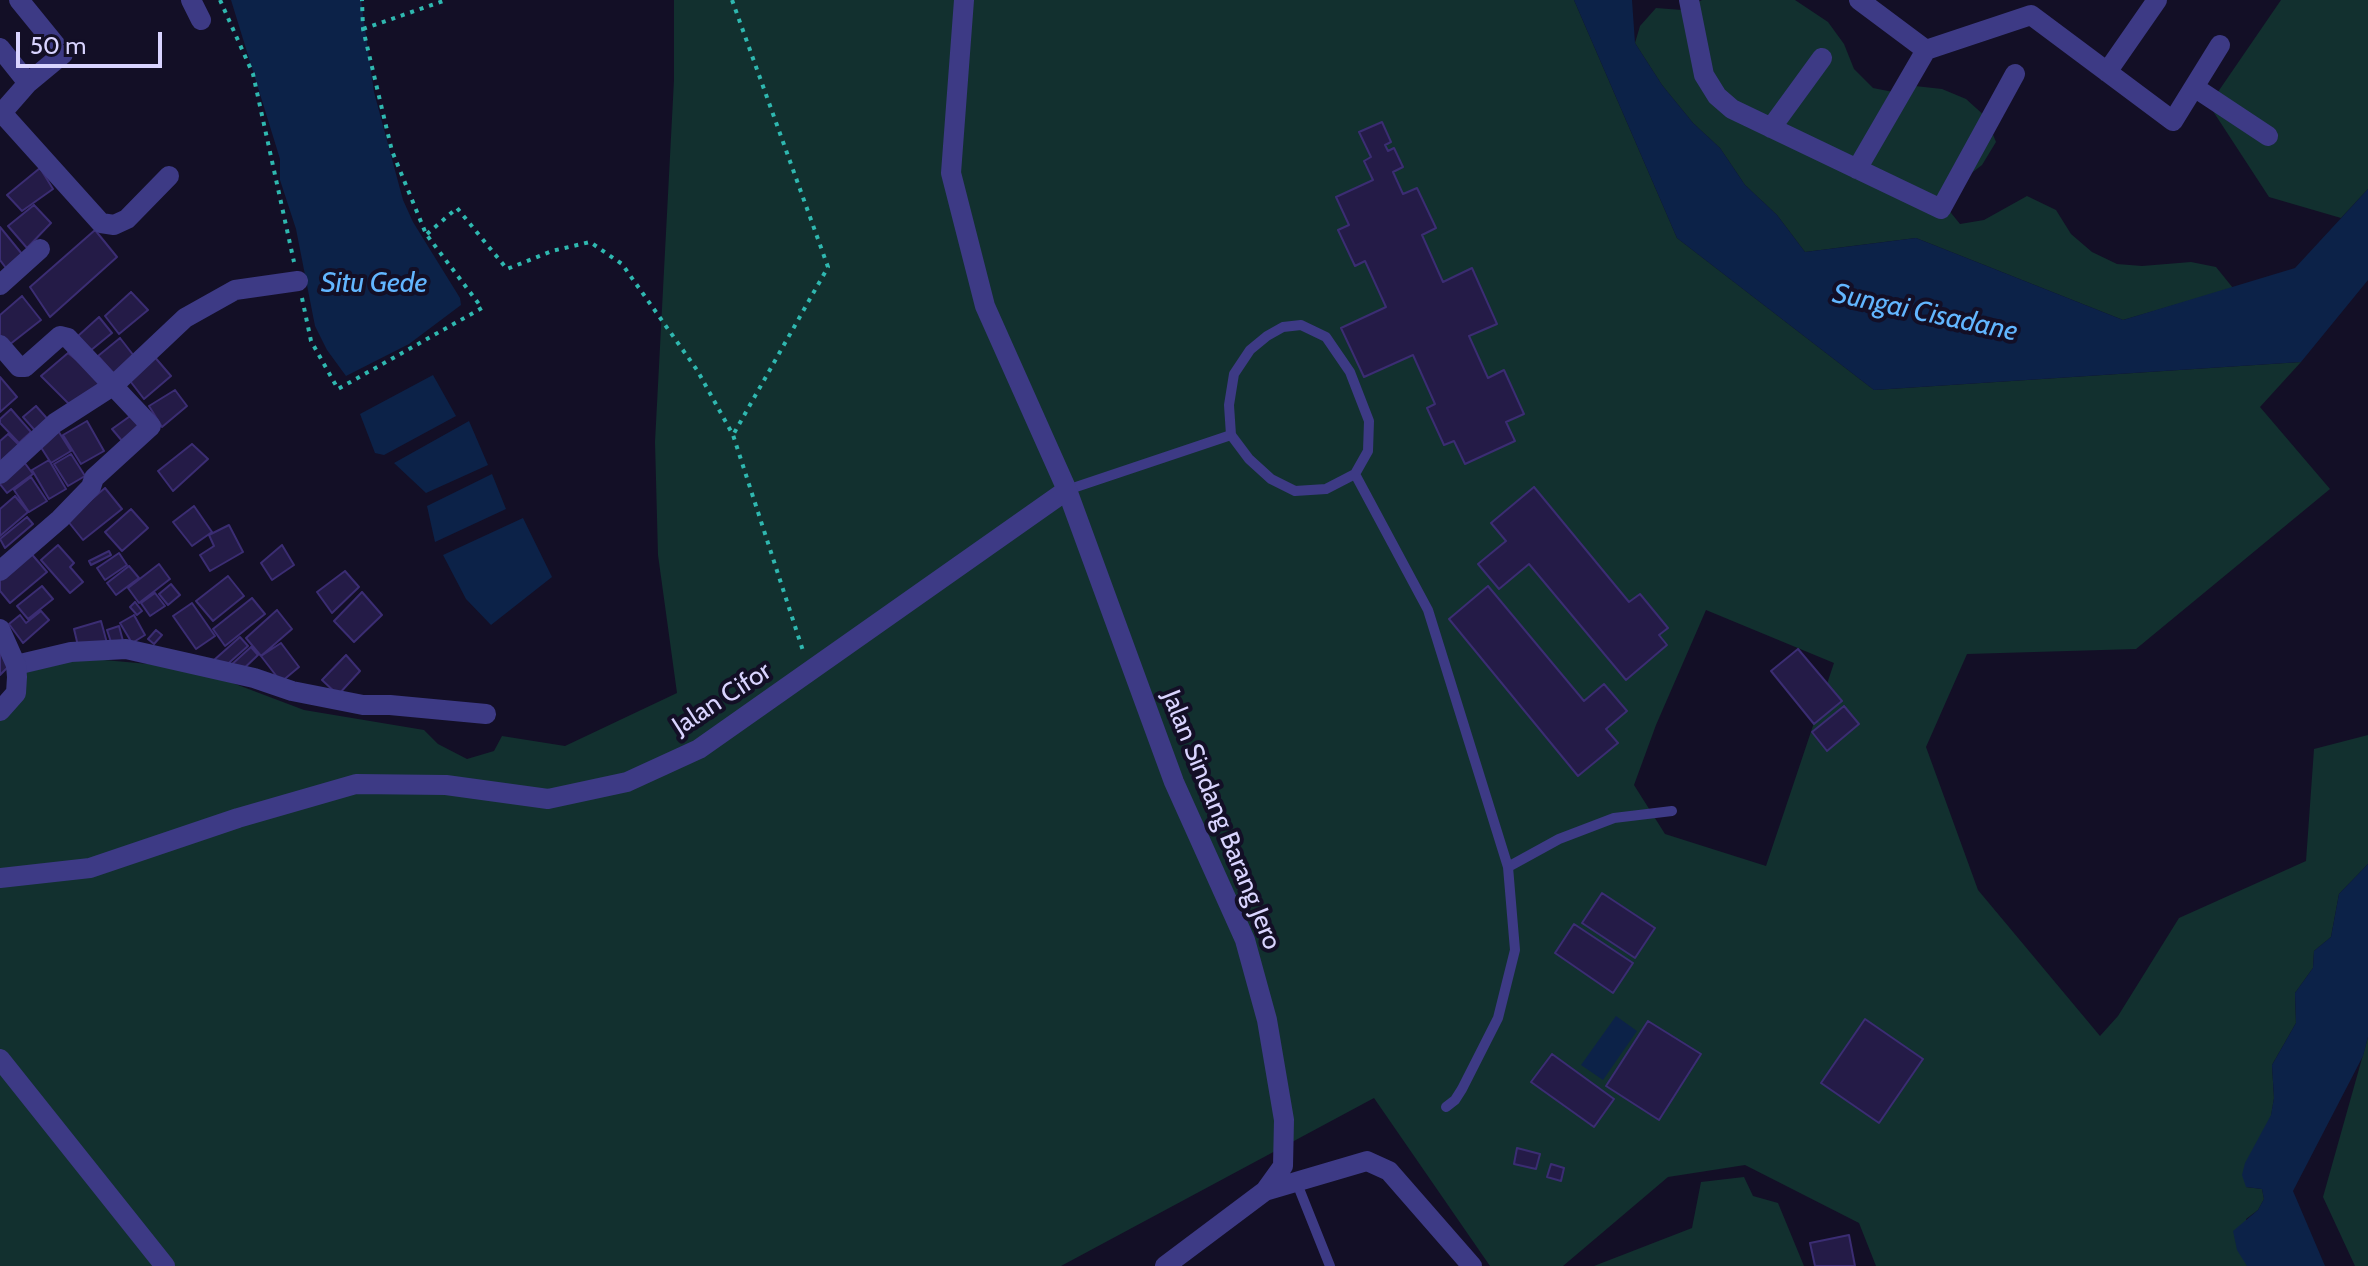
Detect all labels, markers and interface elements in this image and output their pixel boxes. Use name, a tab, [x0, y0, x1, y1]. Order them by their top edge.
scale bar	[20, 16, 166, 66]
text: 50 m	[30, 31, 86, 60]
water label: Situ Gede	[321, 267, 427, 301]
water label: Sungai Cisadane	[1830, 277, 2020, 349]
street label: Jalan Cifor	[667, 656, 777, 742]
street label: Jalan Sindang Barang Jero	[1155, 686, 1287, 954]

